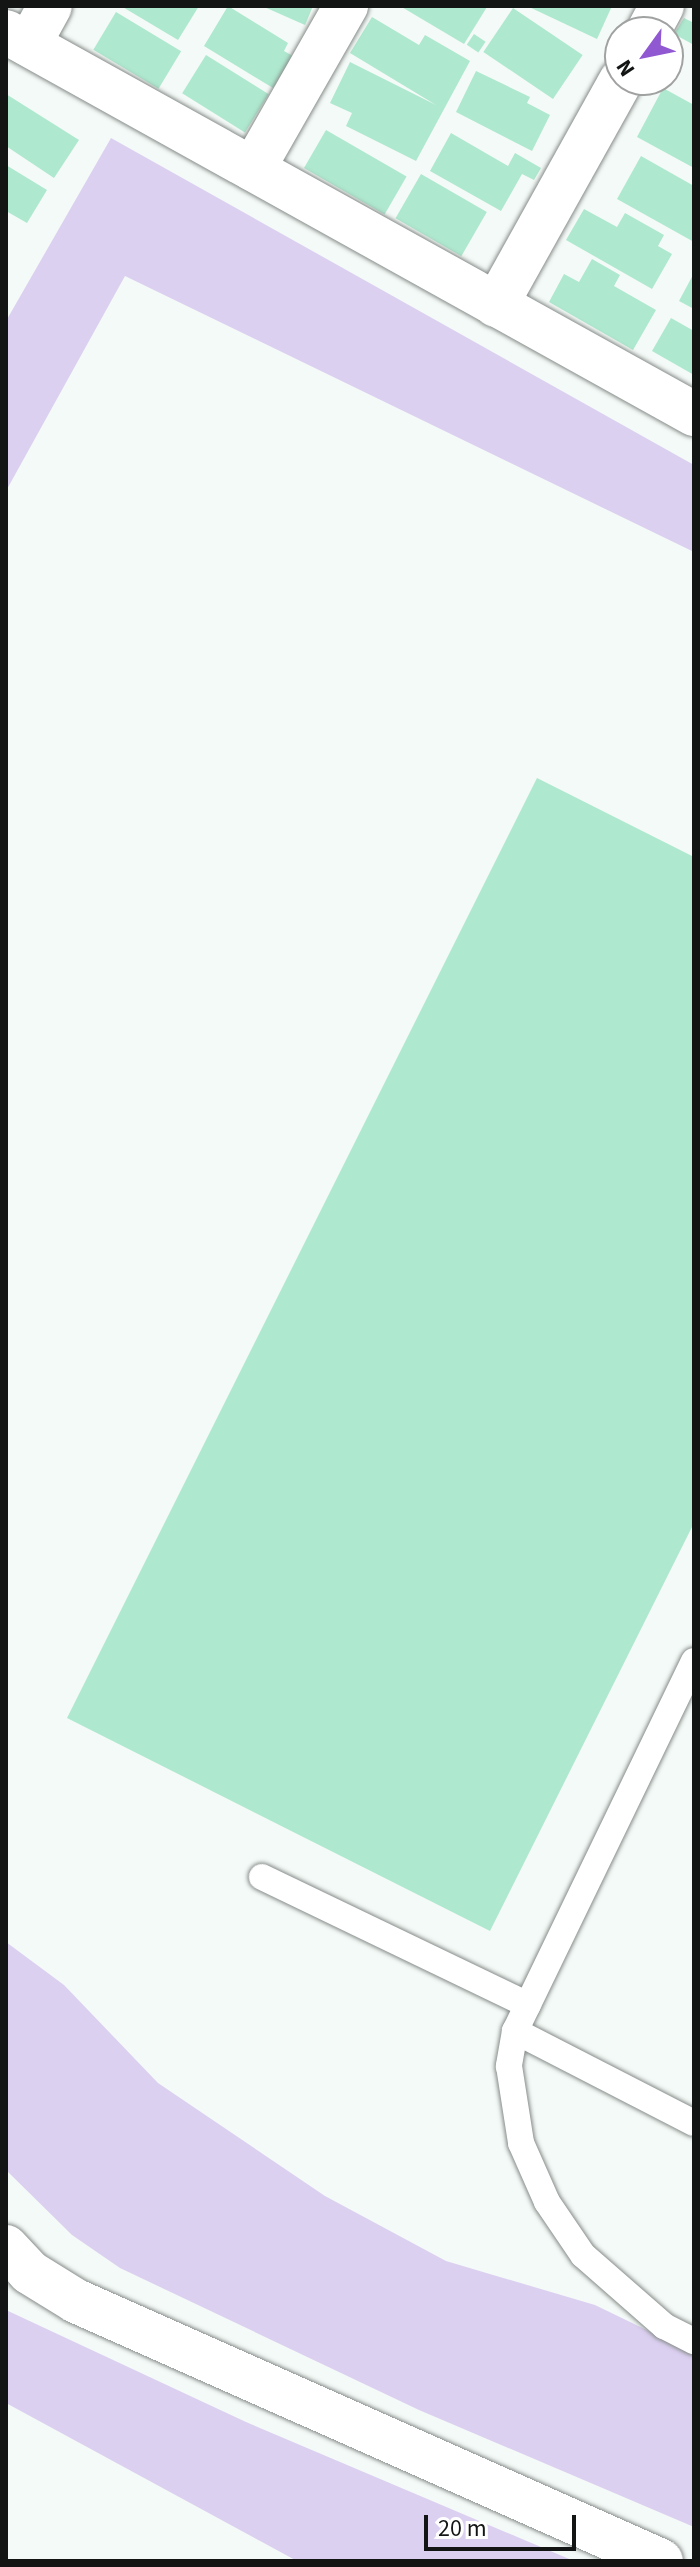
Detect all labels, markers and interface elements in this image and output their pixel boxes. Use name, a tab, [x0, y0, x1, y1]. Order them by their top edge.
north arrow	[604, 16, 684, 96]
text: N	[608, 53, 643, 83]
scale bar	[428, 2499, 580, 2549]
text: 20 m	[438, 2511, 487, 2546]

